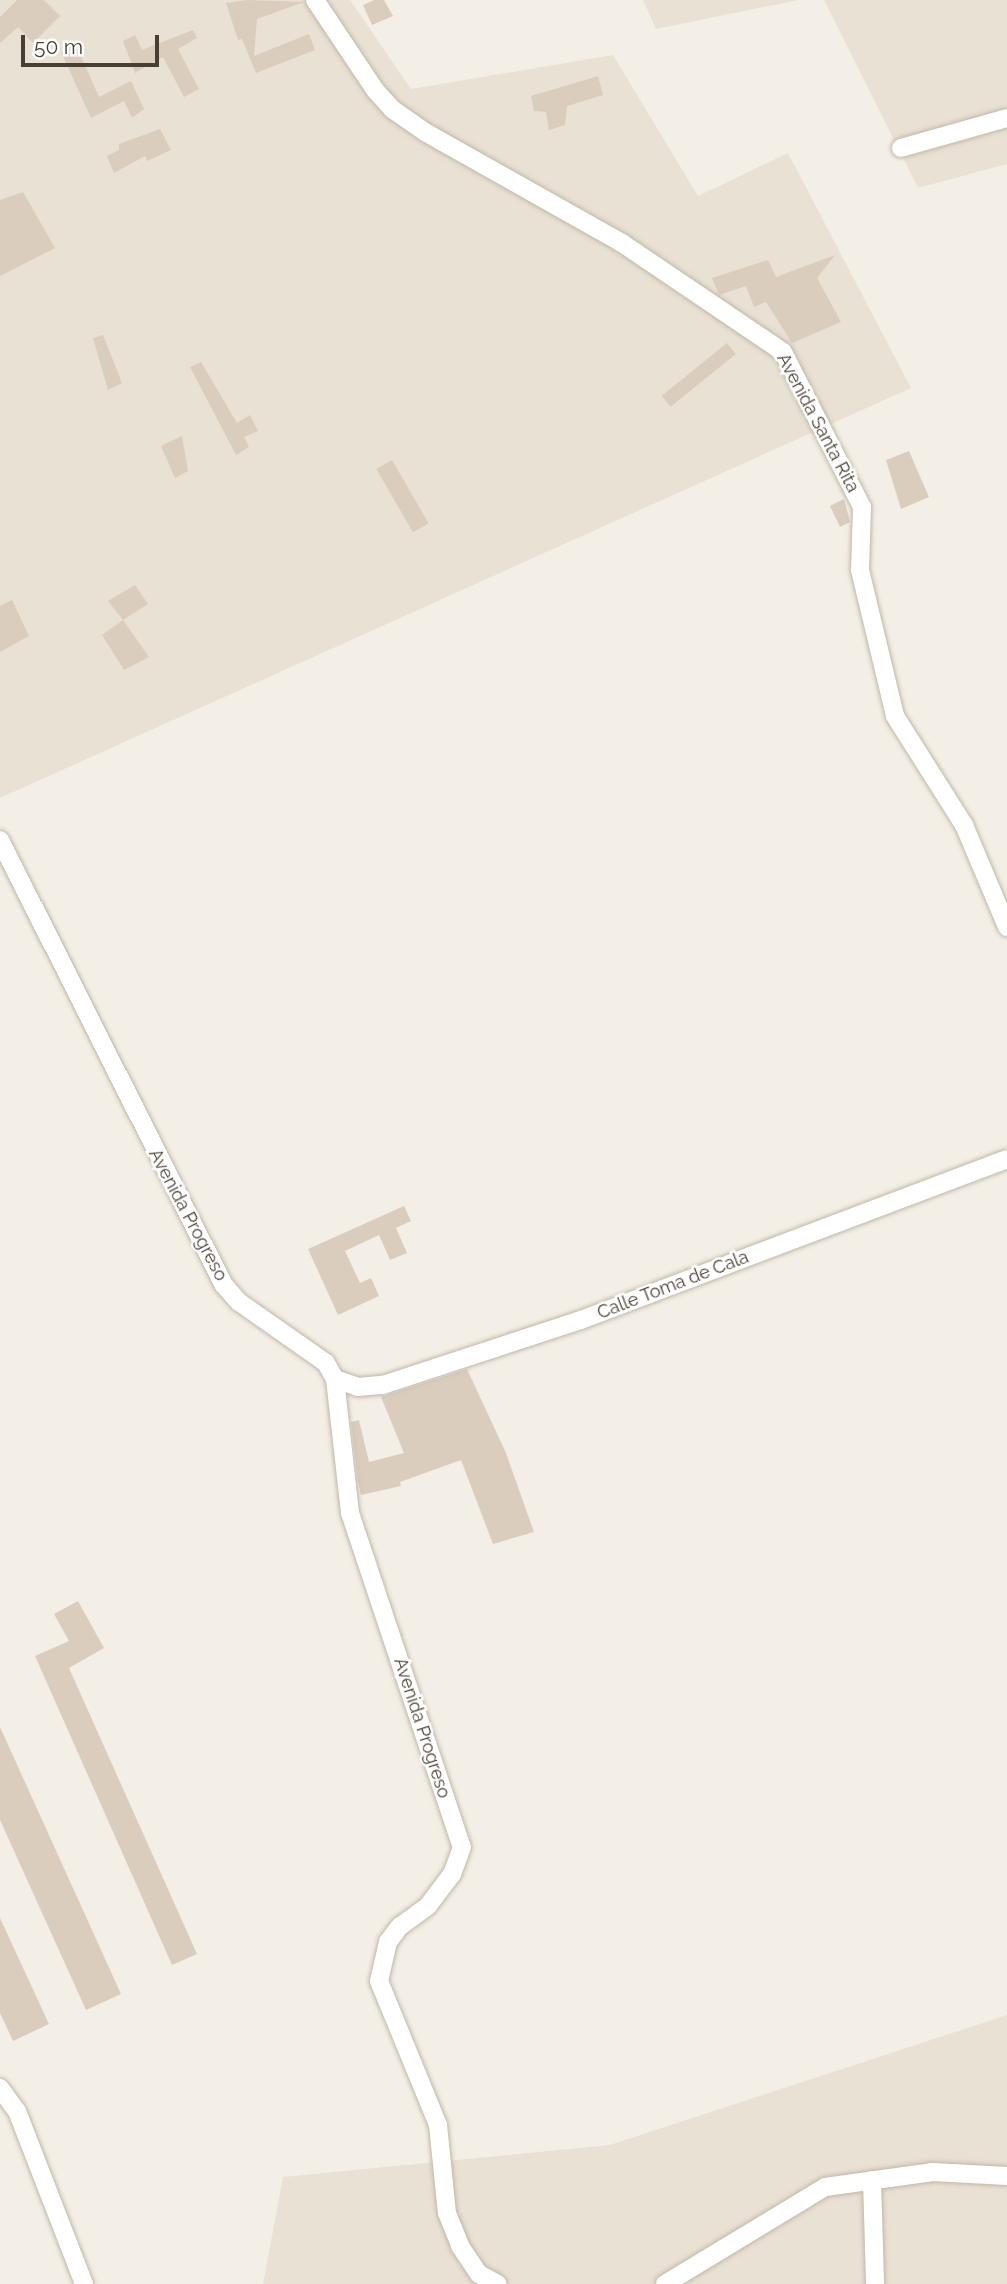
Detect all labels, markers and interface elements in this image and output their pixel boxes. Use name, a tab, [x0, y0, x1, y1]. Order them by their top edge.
scale bar	[24, 21, 163, 65]
text: 50 m	[34, 34, 83, 59]
street label: Avenida Santa Rita	[772, 350, 864, 496]
street label: Avenida Progreso	[144, 1145, 232, 1285]
street label: Calle Toma de Cala	[594, 1246, 752, 1324]
street label: Avenida Progreso	[389, 1655, 455, 1801]

